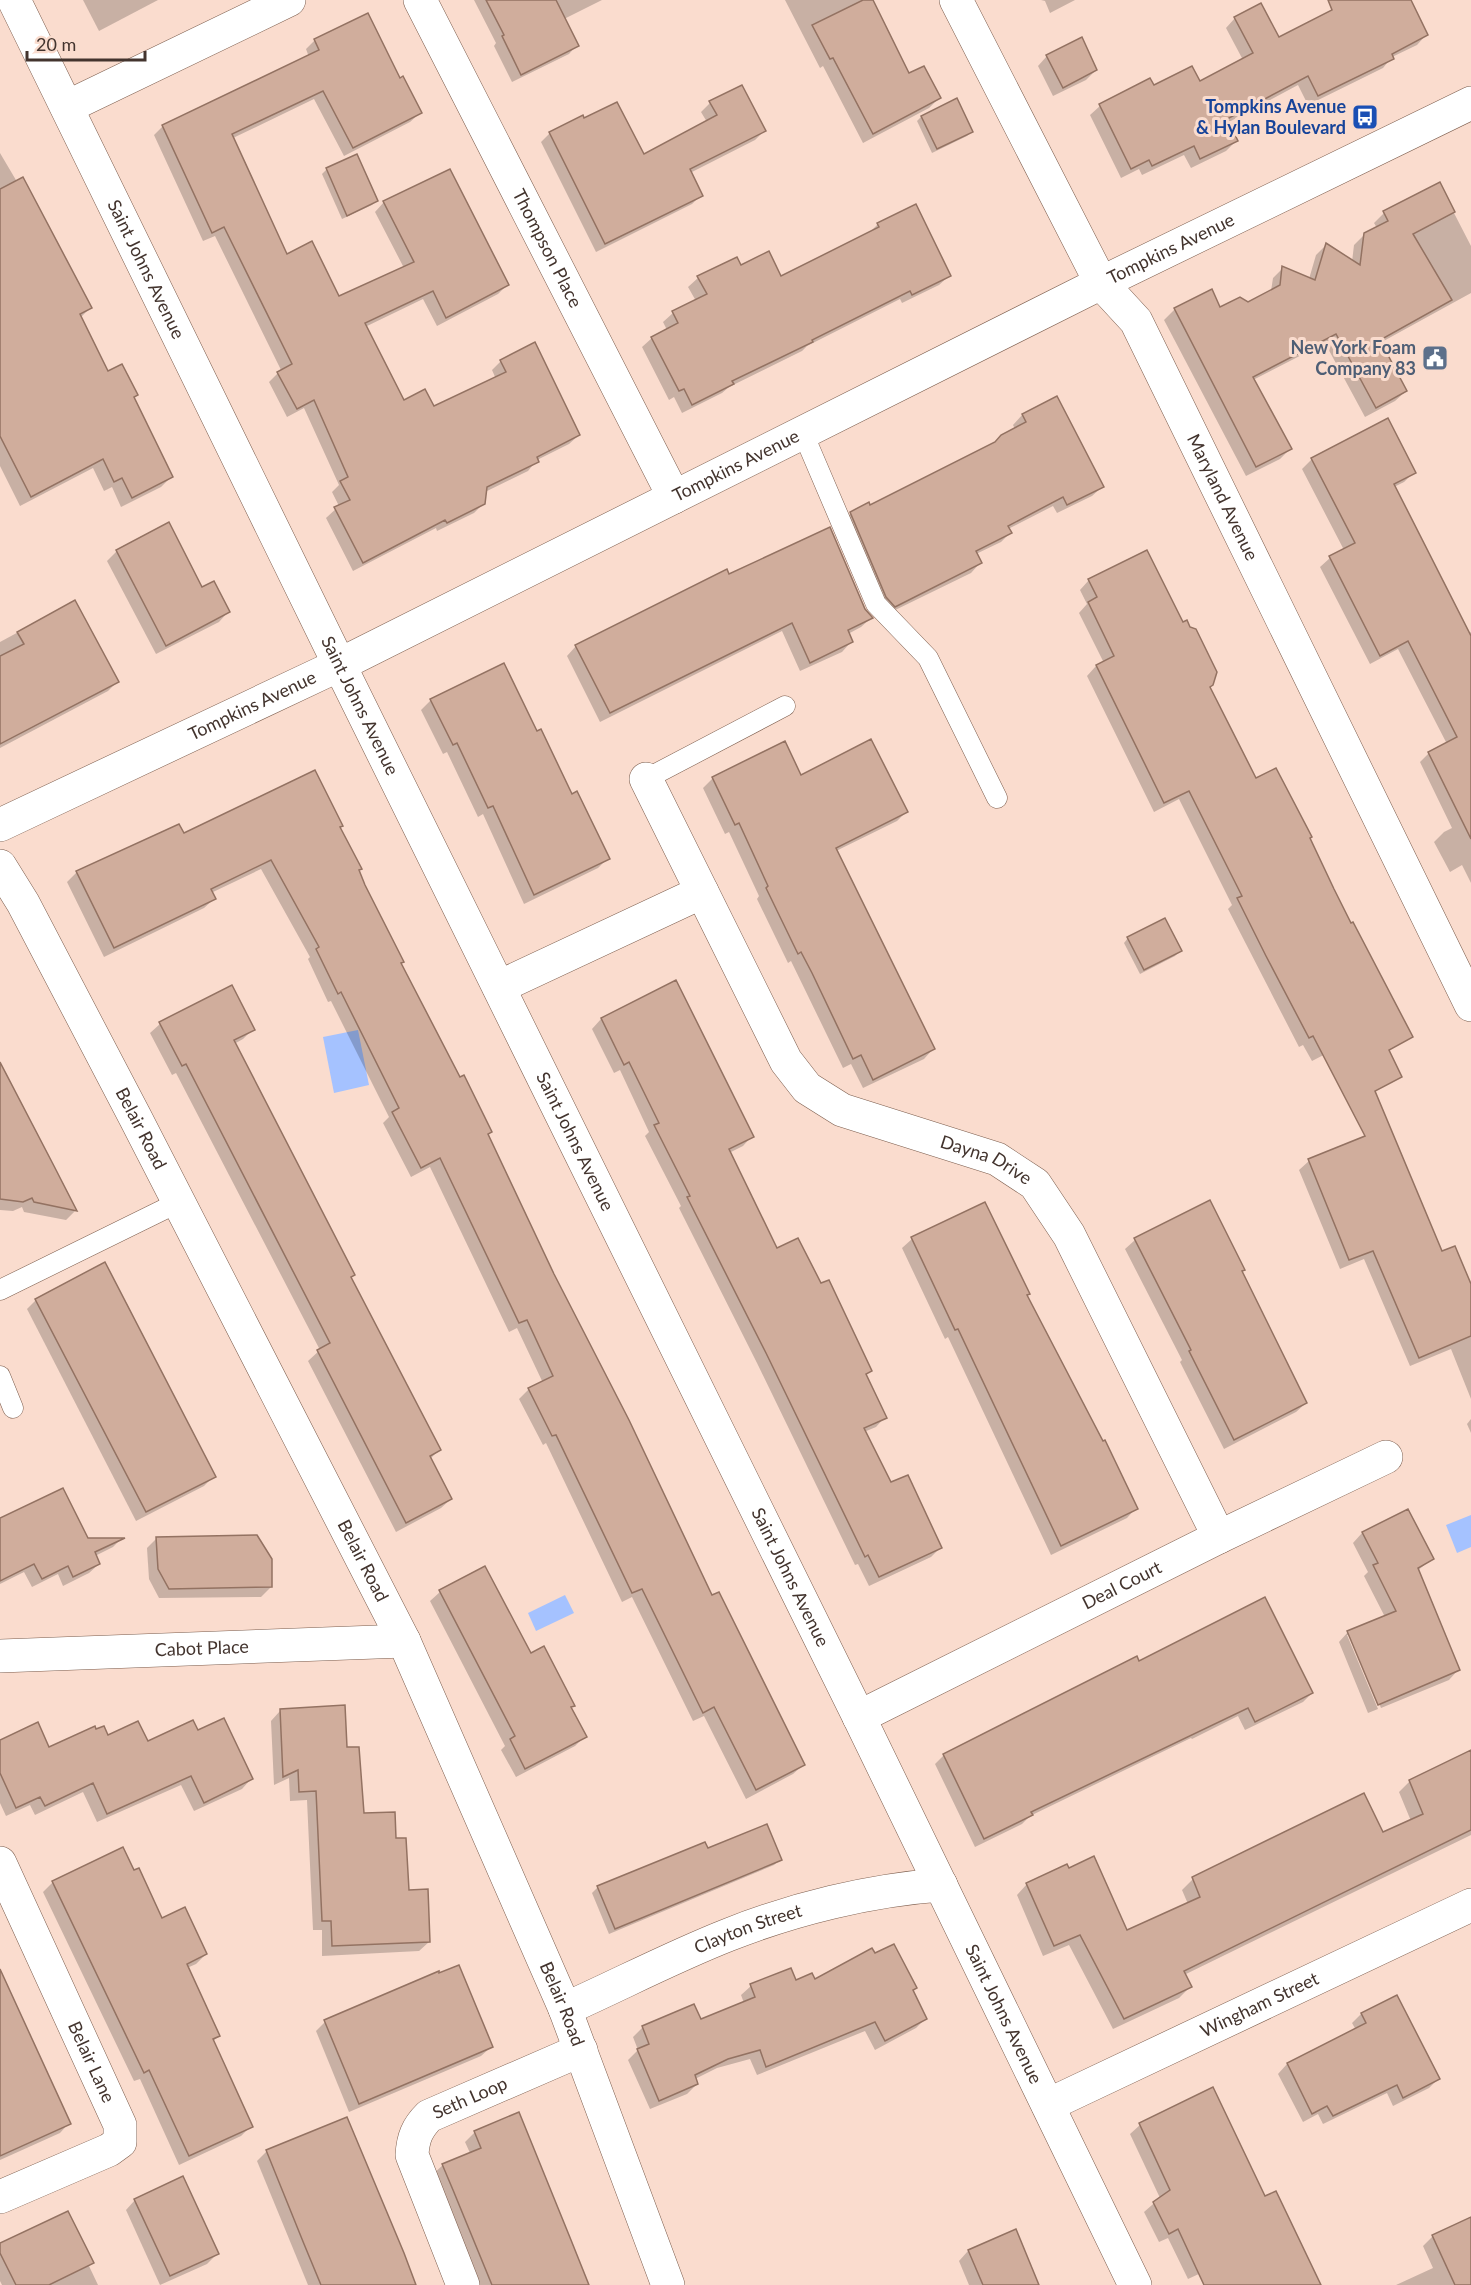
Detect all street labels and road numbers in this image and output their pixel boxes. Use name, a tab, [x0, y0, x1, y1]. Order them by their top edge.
street label: Thompson Place	[508, 185, 587, 311]
street label: Saint Johns Avenue	[103, 196, 190, 342]
street label: Tompkins Avenue	[1103, 208, 1238, 288]
street label: Tompkins Avenue	[669, 424, 802, 506]
street label: Maryland Avenue	[1183, 430, 1264, 564]
street label: Saint Johns Avenue	[317, 632, 404, 779]
street label: Tompkins Avenue	[185, 665, 319, 745]
street label: Saint Johns Avenue	[532, 1068, 619, 1214]
street label: Belair Road	[111, 1083, 172, 1173]
street label: Dayna Drive	[938, 1130, 1036, 1189]
street label: Saint Johns Avenue	[747, 1504, 835, 1650]
street label: Belair Road	[334, 1516, 394, 1605]
street label: Deal Court	[1078, 1555, 1165, 1614]
street label: Cabot Place	[154, 1635, 249, 1660]
street label: Clayton Street	[690, 1898, 805, 1958]
street label: Saint Johns Avenue	[961, 1940, 1047, 2087]
street label: Belair Road	[536, 1958, 590, 2049]
street label: Wingham Street	[1196, 1966, 1322, 2041]
street label: Belair Lane	[64, 2018, 120, 2106]
street label: Seth Loop	[429, 2071, 510, 2123]

